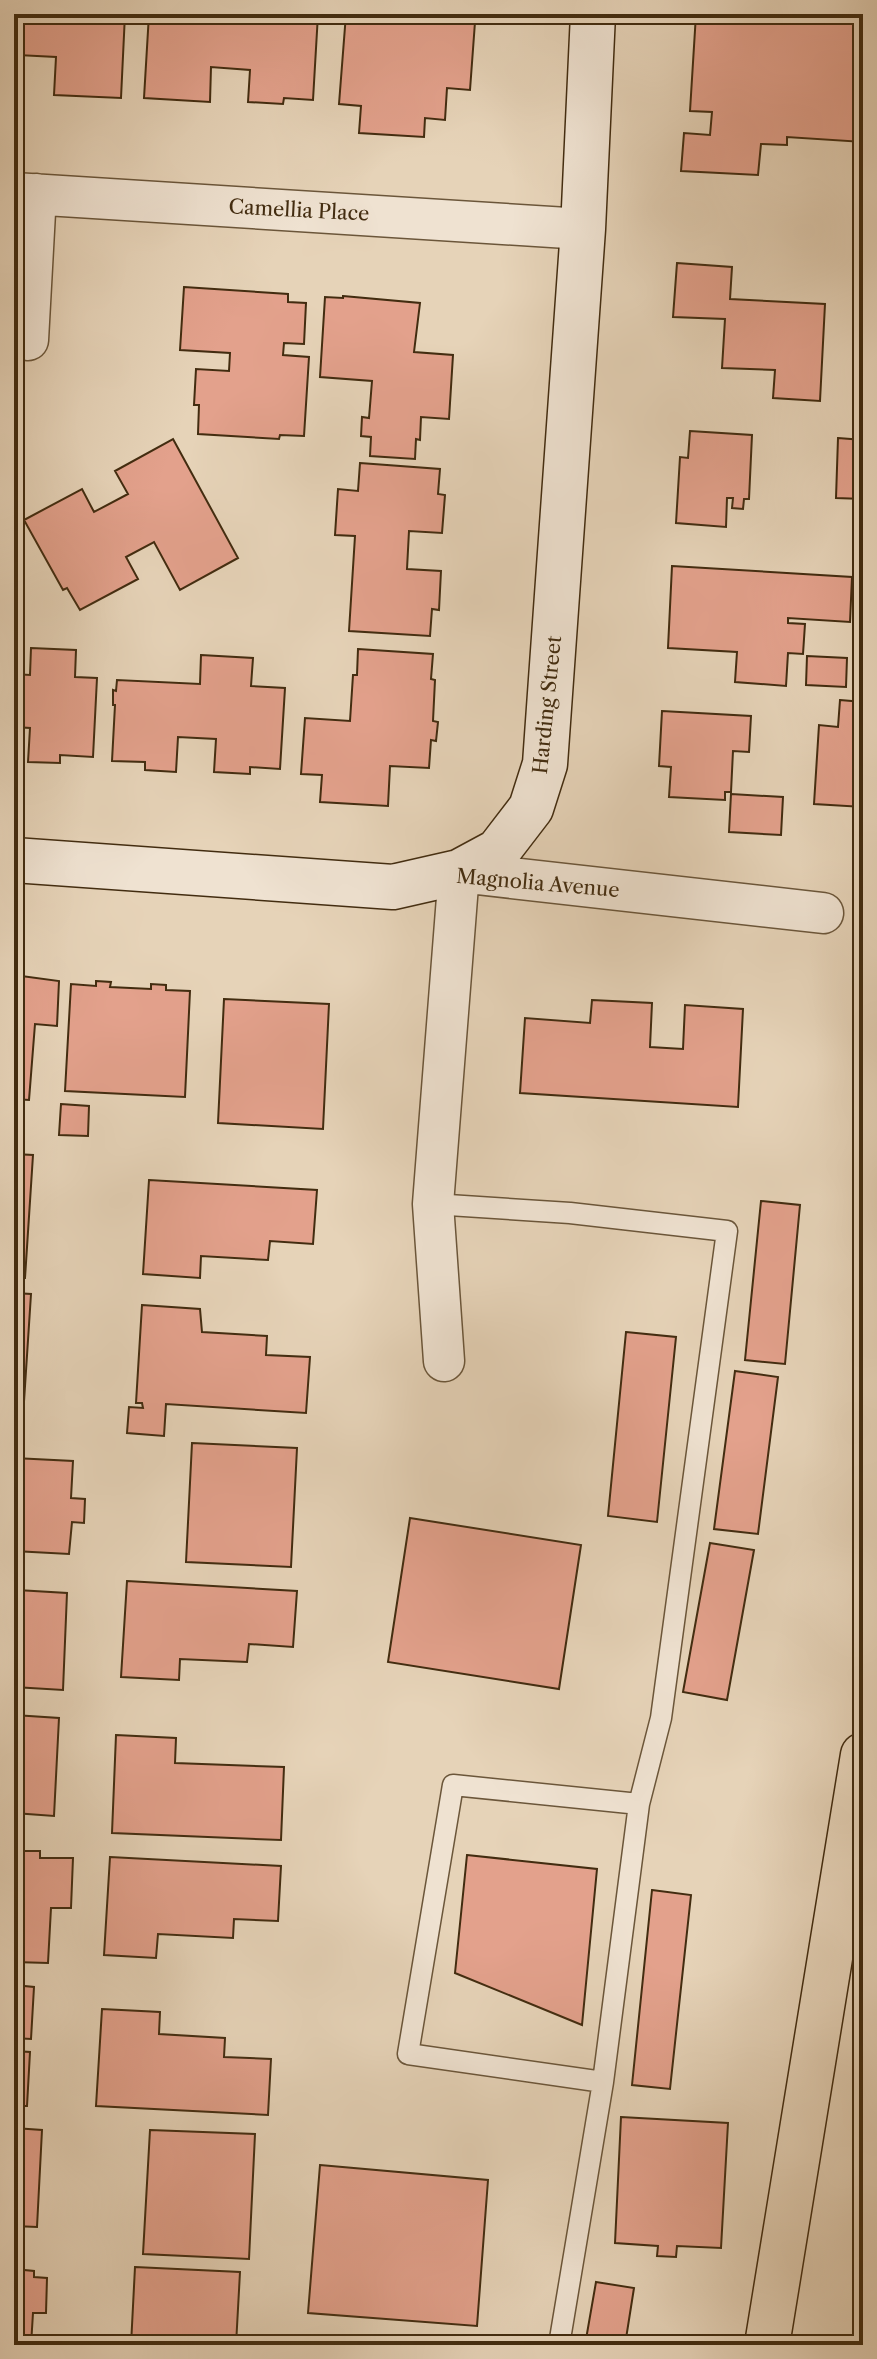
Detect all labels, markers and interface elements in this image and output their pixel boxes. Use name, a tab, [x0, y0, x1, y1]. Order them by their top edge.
street label: Camellia Place	[228, 194, 370, 226]
street label: Harding Street	[528, 635, 566, 775]
street label: Magnolia Avenue	[455, 864, 621, 902]

